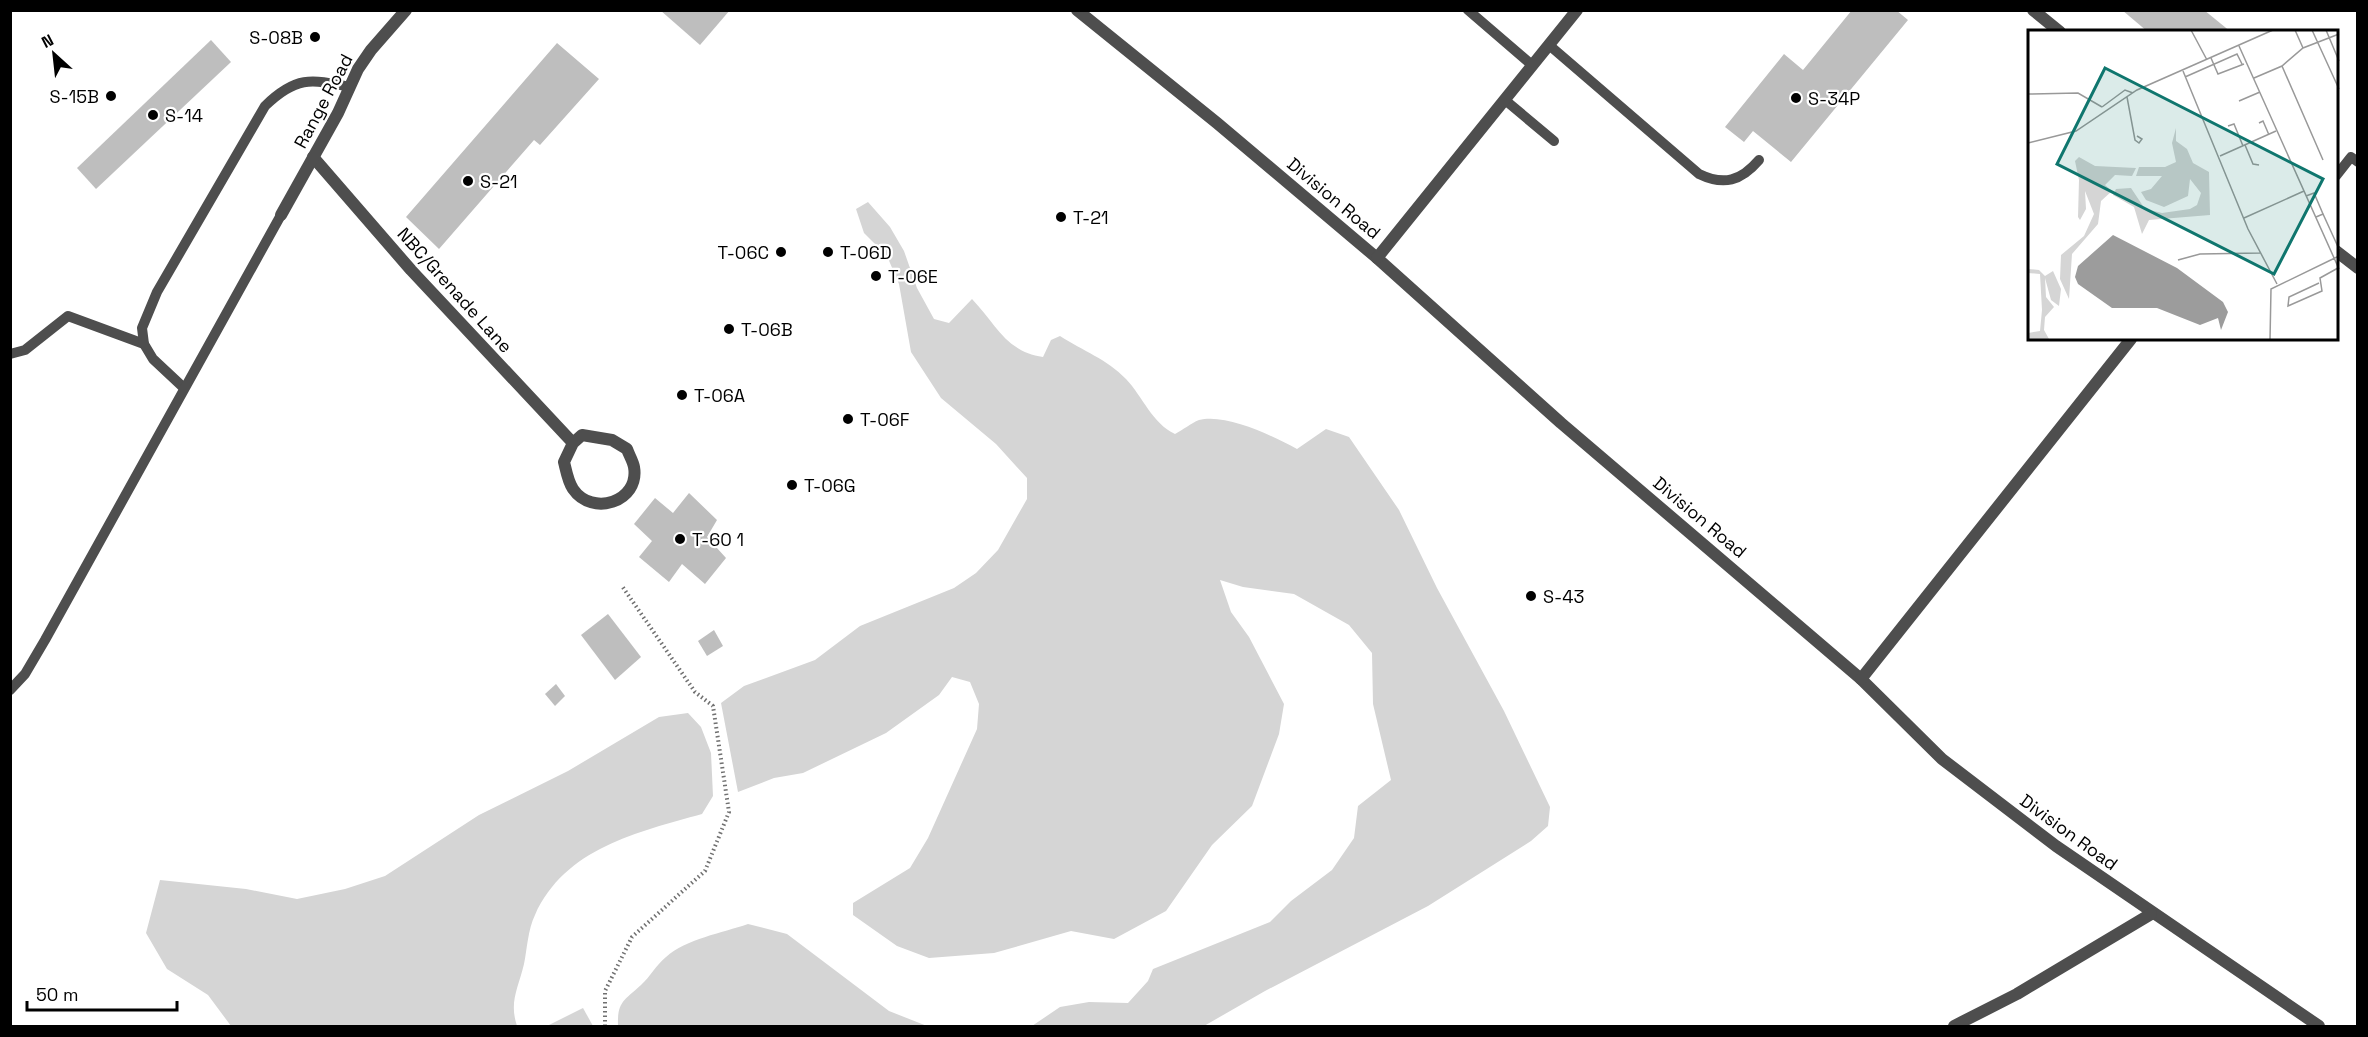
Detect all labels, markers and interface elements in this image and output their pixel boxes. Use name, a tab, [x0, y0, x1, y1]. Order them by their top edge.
north arrow	[24, 24, 84, 84]
place label: S-08B	[249, 26, 303, 49]
text: N	[38, 29, 57, 53]
marker: S-08B	[308, 30, 322, 44]
inset map	[2028, 30, 2338, 340]
street label: Range Road	[288, 50, 358, 152]
place label: S-15B	[50, 85, 99, 108]
place label: S-34P	[1808, 87, 1860, 110]
marker: S-15B	[104, 89, 118, 103]
marker: S-34P	[1789, 91, 1803, 105]
place label: S-14	[165, 104, 203, 127]
marker: S-14	[146, 108, 160, 122]
street label: Division Road	[1282, 152, 1386, 244]
place label: S-21	[480, 170, 518, 193]
marker: S-21	[461, 174, 475, 188]
place label: T-21	[1073, 206, 1109, 229]
marker: T-21	[1054, 210, 1068, 224]
street label: NBC/Grenade Lane	[393, 222, 517, 358]
place label: T-06C	[718, 241, 769, 264]
place label: T-06D	[840, 241, 892, 264]
marker: T-06C	[774, 245, 788, 259]
marker: T-06D	[821, 245, 835, 259]
place label: T-06E	[888, 265, 938, 288]
marker: T-06E	[869, 269, 883, 283]
place label: T-06B	[741, 318, 793, 341]
marker: T-06B	[722, 322, 736, 336]
place label: T-06A	[694, 384, 745, 407]
marker: T-06A	[675, 388, 689, 402]
place label: T-06F	[860, 408, 910, 431]
marker: T-06F	[841, 412, 855, 426]
street label: Division Road	[1648, 471, 1752, 563]
place label: T-06G	[804, 474, 856, 497]
marker: T-06G	[785, 478, 799, 492]
place label: T-60 1	[692, 528, 744, 551]
marker: T-60 1	[673, 532, 687, 546]
place label: S-43	[1543, 585, 1584, 608]
marker: S-43	[1524, 589, 1538, 603]
street label: Division Road	[2016, 789, 2122, 875]
scale bar	[27, 974, 177, 1012]
text: 50 m	[36, 983, 78, 1006]

